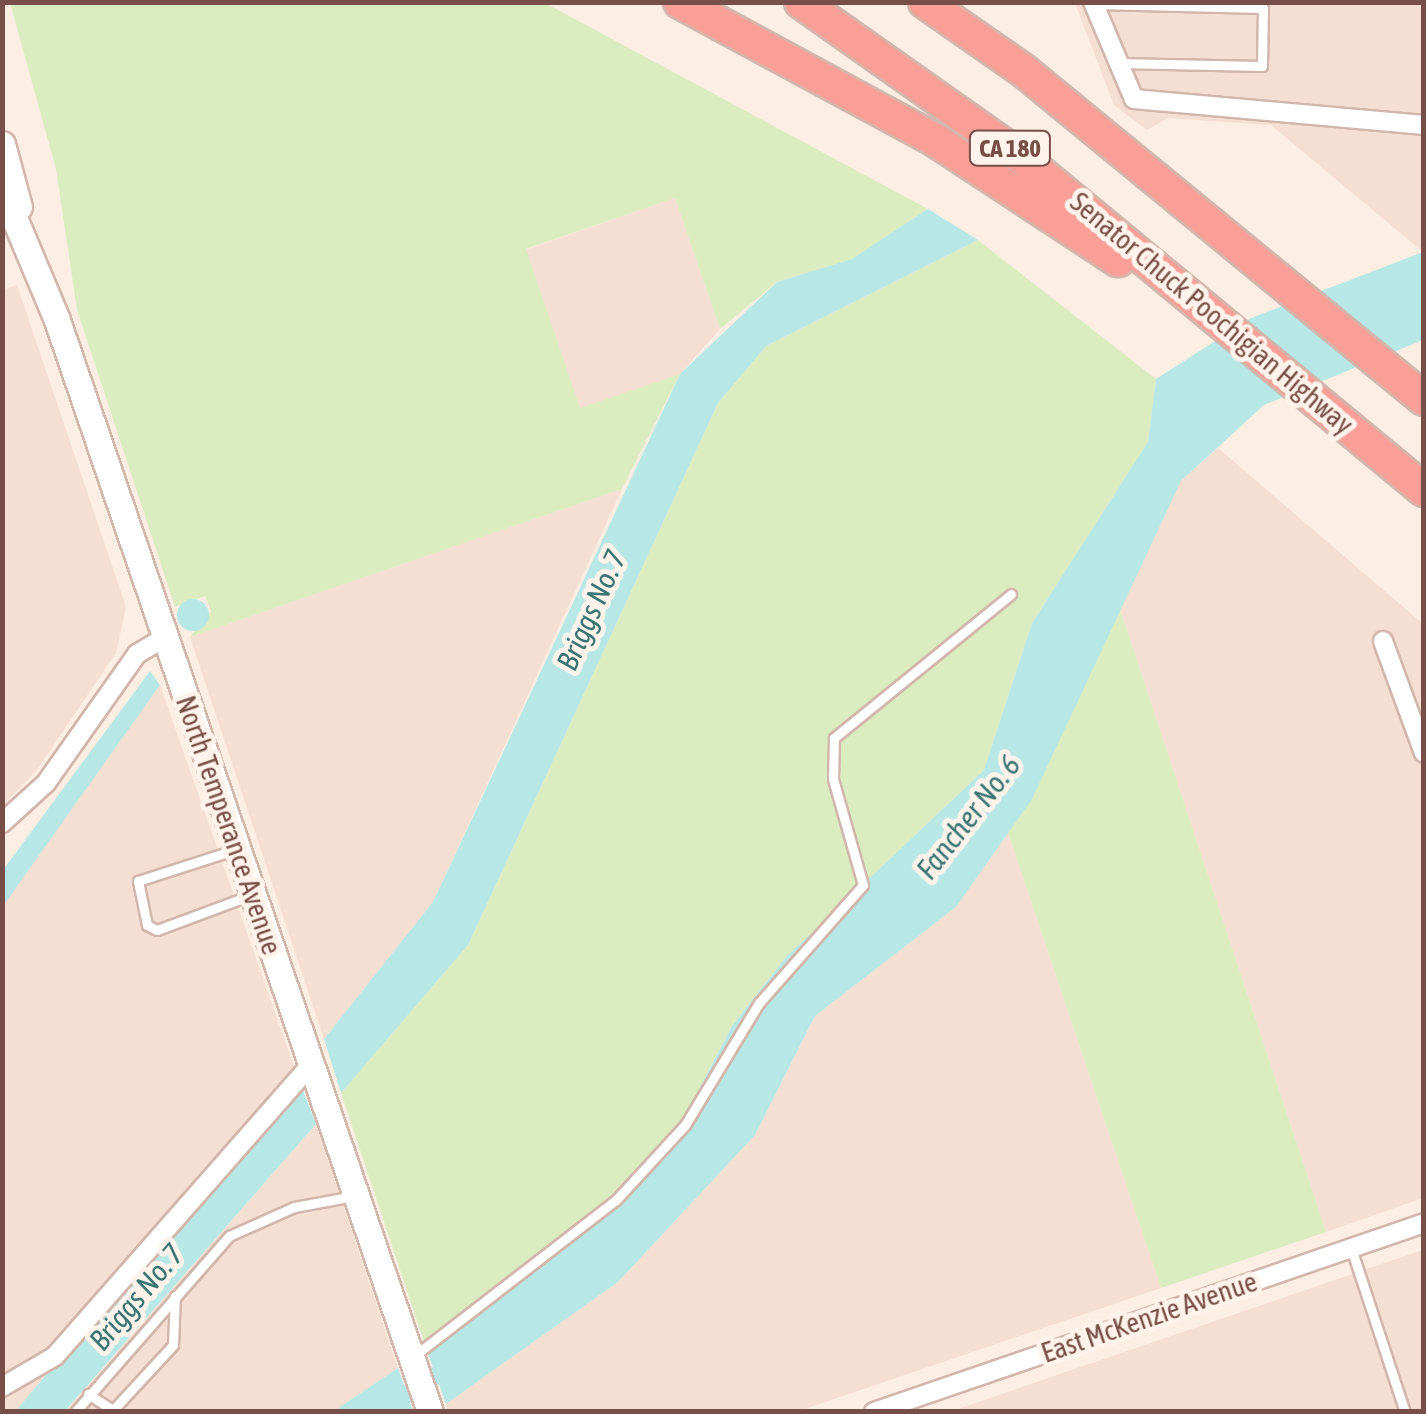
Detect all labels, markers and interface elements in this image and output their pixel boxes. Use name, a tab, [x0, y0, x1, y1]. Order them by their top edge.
road number: CA 180	[968, 128, 1052, 168]
street label: Senator Chuck Poochigian Highway	[1064, 185, 1360, 441]
water label: Briggs No. 7	[549, 544, 633, 676]
street label: North Temperance Avenue	[169, 691, 289, 959]
water label: Fancher No. 6	[908, 748, 1028, 886]
water label: Briggs No. 7	[81, 1237, 191, 1357]
street label: East McKenzie Avenue	[1037, 1264, 1261, 1370]

